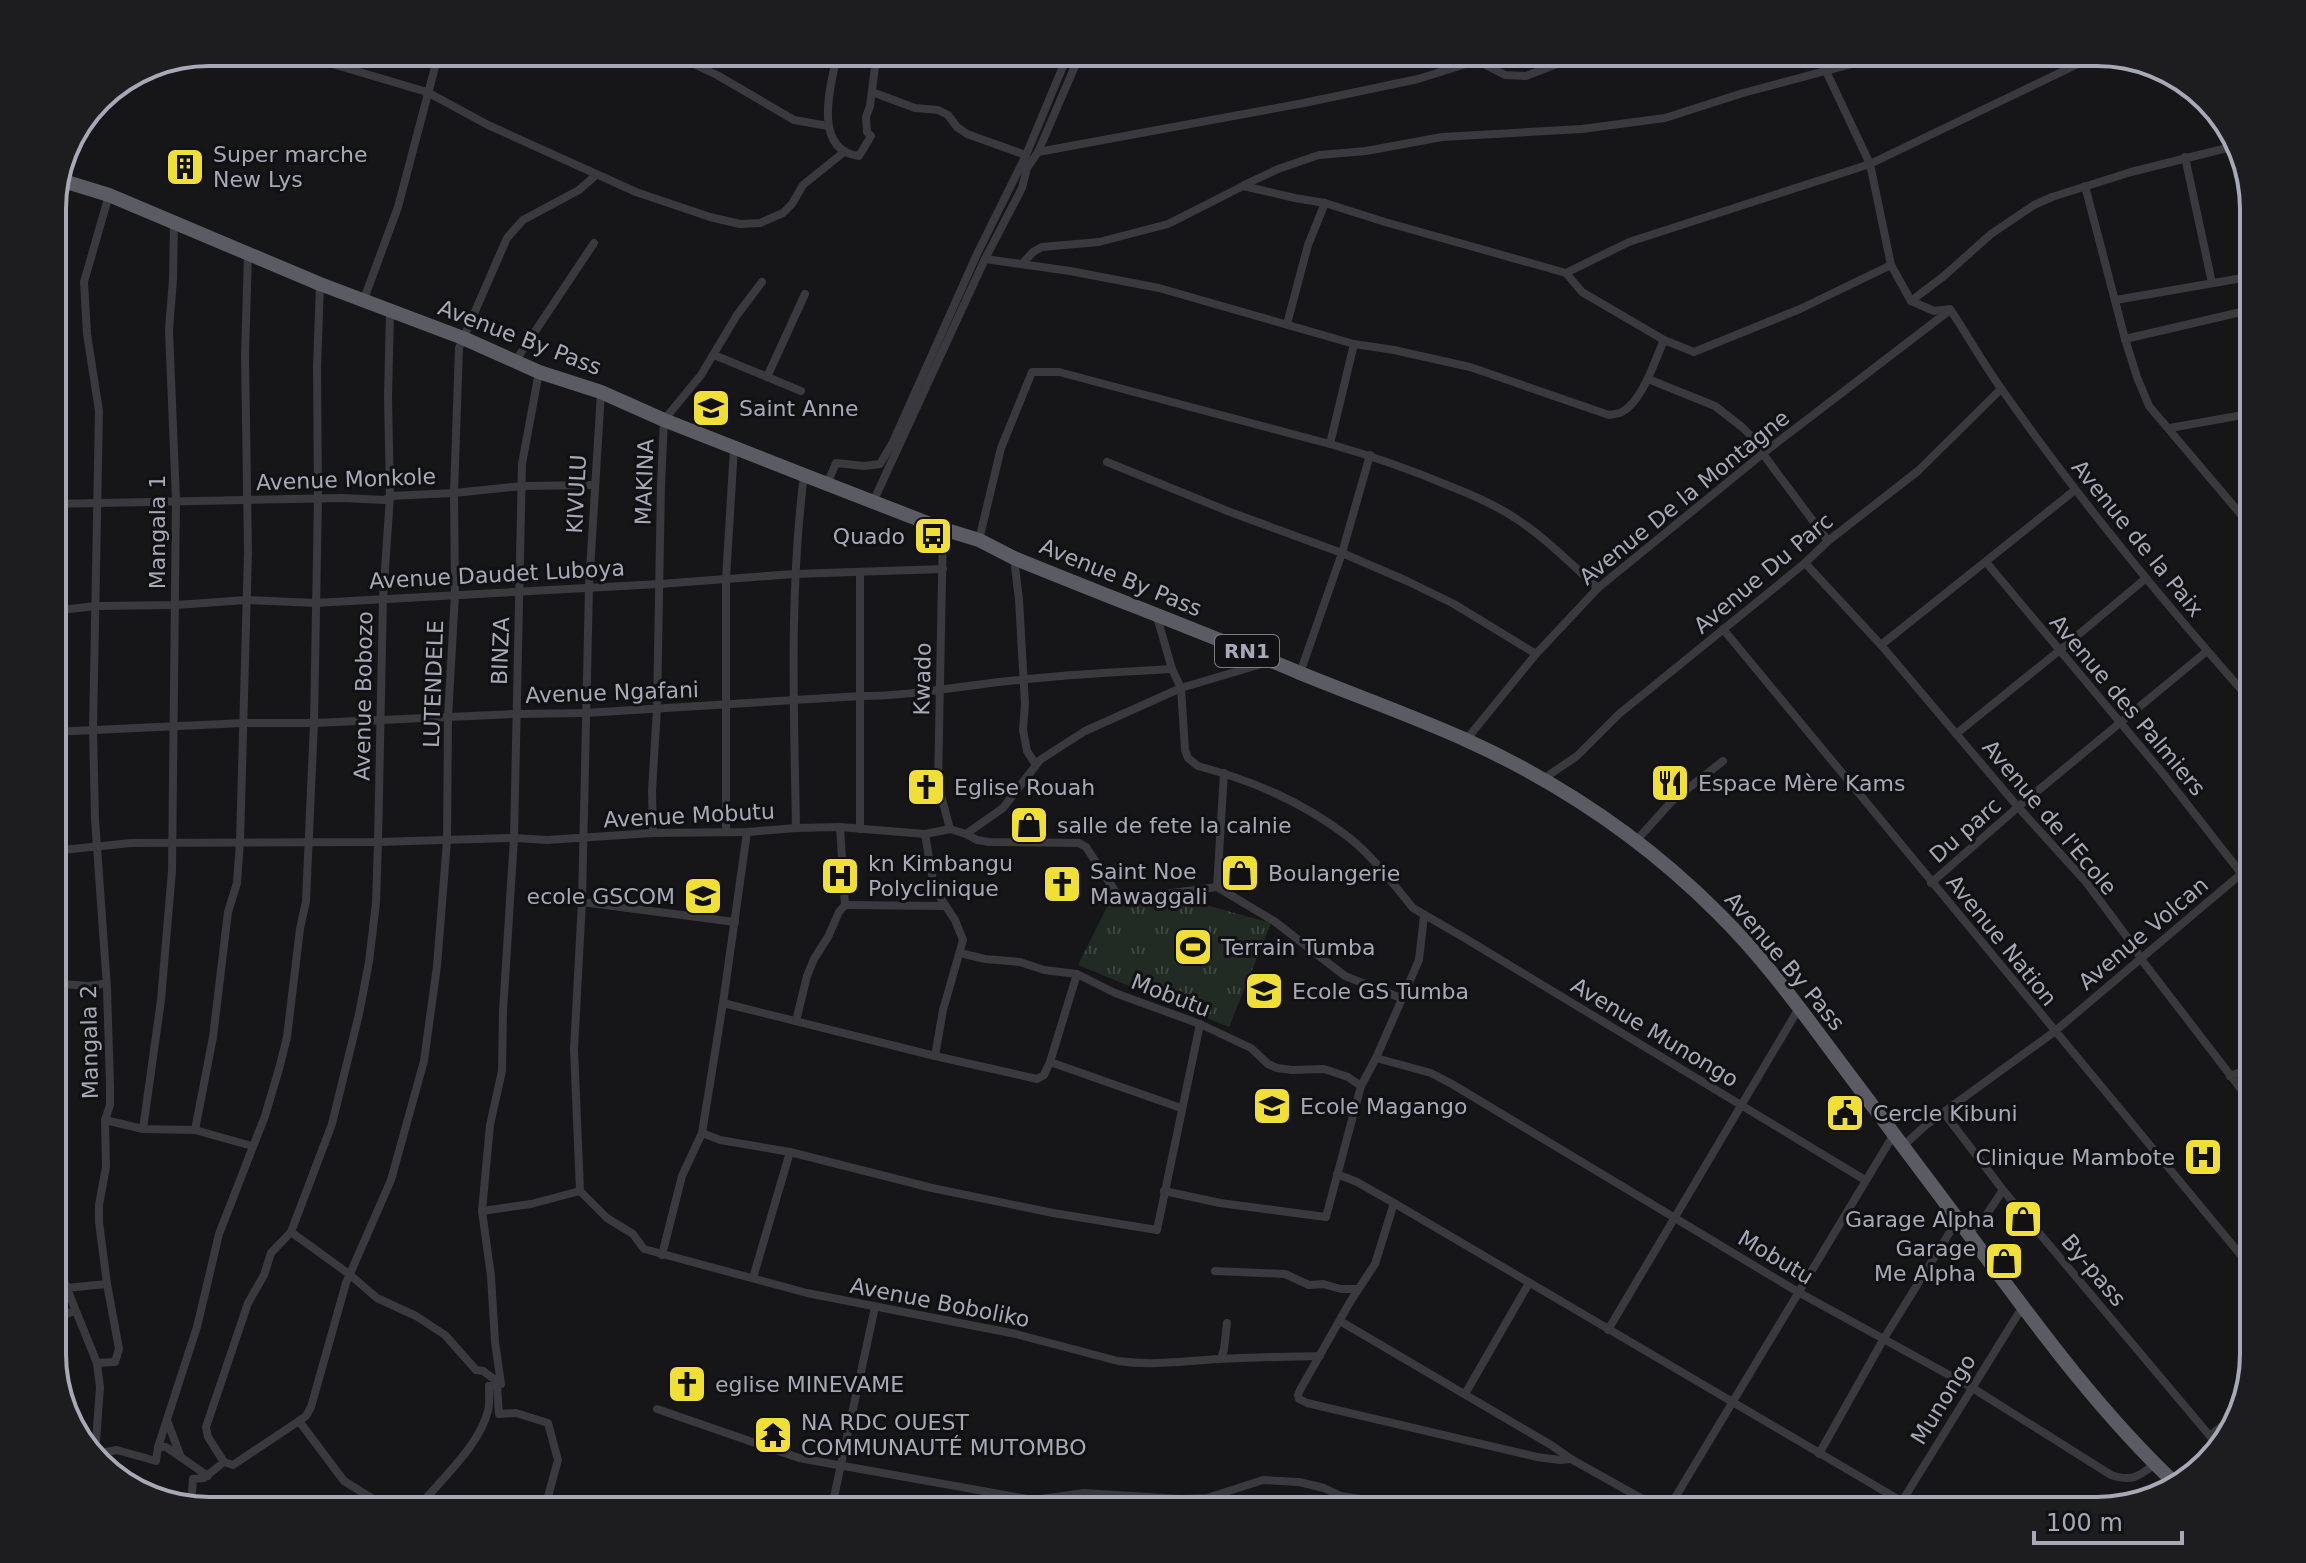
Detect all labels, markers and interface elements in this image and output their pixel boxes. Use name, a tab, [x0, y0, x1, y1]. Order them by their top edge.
place label: Super marche New Lys	[213, 142, 368, 192]
building icon: Super marche New Lys	[164, 146, 206, 188]
street label: Avenue By Pass	[435, 295, 605, 380]
school or university icon: Saint Anne	[690, 387, 732, 429]
place label: Saint Anne	[739, 396, 859, 421]
street label: Avenue De la Montagne	[1574, 405, 1794, 590]
street label: MAKINA	[630, 438, 659, 526]
street label: KIVULU	[562, 454, 591, 534]
street label: Avenue de la Paix	[2067, 455, 2209, 622]
street label: Avenue Monkole	[256, 464, 436, 495]
street label: Mangala 1	[145, 475, 170, 589]
street label: Avenue Du Parc	[1689, 508, 1838, 639]
bus stop icon: Quado	[912, 515, 954, 557]
place label: Quado	[833, 524, 905, 549]
street label: Avenue By Pass	[1036, 534, 1205, 621]
street label: Avenue Daudet Luboya	[369, 555, 625, 594]
street label: Avenue des Palmiers	[2045, 610, 2211, 801]
street label: Avenue Bobozo	[350, 611, 377, 781]
street label: BINZA	[487, 617, 514, 686]
street label: LUTENDELE	[419, 620, 448, 748]
road number: RN1	[1215, 635, 1279, 667]
street label: Kwado	[909, 642, 936, 716]
street label: Avenue Ngafani	[525, 677, 699, 708]
street label: Avenue de l'Ecole	[1978, 735, 2122, 900]
restaurant icon: Espace Mère Kams	[1649, 762, 1691, 804]
church icon: Eglise Rouah	[905, 766, 947, 808]
place label: Espace Mère Kams	[1698, 771, 1905, 796]
place label: Eglise Rouah	[954, 775, 1095, 800]
street label: Du parc	[1925, 793, 2006, 868]
street label: Avenue Mobutu	[603, 799, 775, 832]
shop icon: salle de fete la calnie	[1008, 804, 1050, 846]
place label: salle de fete la calnie	[1057, 813, 1292, 838]
place label: kn Kimbangu Polyclinique	[868, 851, 1013, 901]
shop icon: Boulangerie	[1219, 852, 1261, 894]
hospital icon: kn Kimbangu Polyclinique	[819, 855, 861, 897]
place label: Saint Noe Mawaggali	[1090, 859, 1208, 909]
place label: Boulangerie	[1268, 861, 1400, 886]
church icon: Saint Noe Mawaggali	[1041, 863, 1083, 905]
street label: Avenue Nation	[1941, 870, 2062, 1011]
street label: Avenue Volcan	[2074, 872, 2213, 995]
school or university icon: ecole GSCOM	[682, 875, 724, 917]
place label: ecole GSCOM	[527, 884, 675, 909]
street label: Avenue By Pass	[1720, 887, 1850, 1035]
sports icon: Terrain Tumba	[1172, 926, 1214, 968]
place label: Terrain Tumba	[1220, 935, 1375, 960]
street label: Mobutu	[1128, 969, 1214, 1022]
school or university icon: Ecole GS Tumba	[1243, 970, 1285, 1012]
street label: Avenue Munongo	[1567, 973, 1743, 1092]
place label: Ecole GS Tumba	[1292, 979, 1469, 1004]
street label: Mangala 2	[76, 985, 103, 1099]
school or university icon: Ecole Magango	[1251, 1085, 1293, 1127]
public building icon: Cercle Kibuni	[1824, 1092, 1866, 1134]
place label: Ecole Magango	[1300, 1094, 1467, 1119]
place label: Cercle Kibuni	[1873, 1101, 2018, 1126]
hospital icon: Clinique Mambote	[2182, 1136, 2224, 1178]
place label: Clinique Mambote	[1975, 1145, 2175, 1170]
shop icon: Garage Alpha	[2002, 1198, 2044, 1240]
place label: Garage Alpha	[1845, 1207, 1995, 1232]
street label: Mobutu	[1734, 1225, 1818, 1289]
street label: By-pass	[2056, 1229, 2131, 1311]
place label: Garage Me Alpha	[1874, 1236, 1976, 1286]
shop icon: Garage Me Alpha	[1983, 1240, 2025, 1282]
street label: Avenue Boboliko	[848, 1273, 1032, 1332]
street label: Munongo	[1906, 1350, 1981, 1449]
church icon: eglise MINEVAME	[666, 1363, 708, 1405]
place label: eglise MINEVAME	[715, 1372, 904, 1397]
place label: NA RDC OUEST COMMUNAUTÉ MUTOMBO	[801, 1410, 1087, 1460]
temple icon: NA RDC OUEST COMMUNAUTÉ MUTOMBO	[752, 1414, 794, 1456]
scale bar	[2034, 1495, 2182, 1545]
text: 100 m	[2046, 1509, 2123, 1537]

